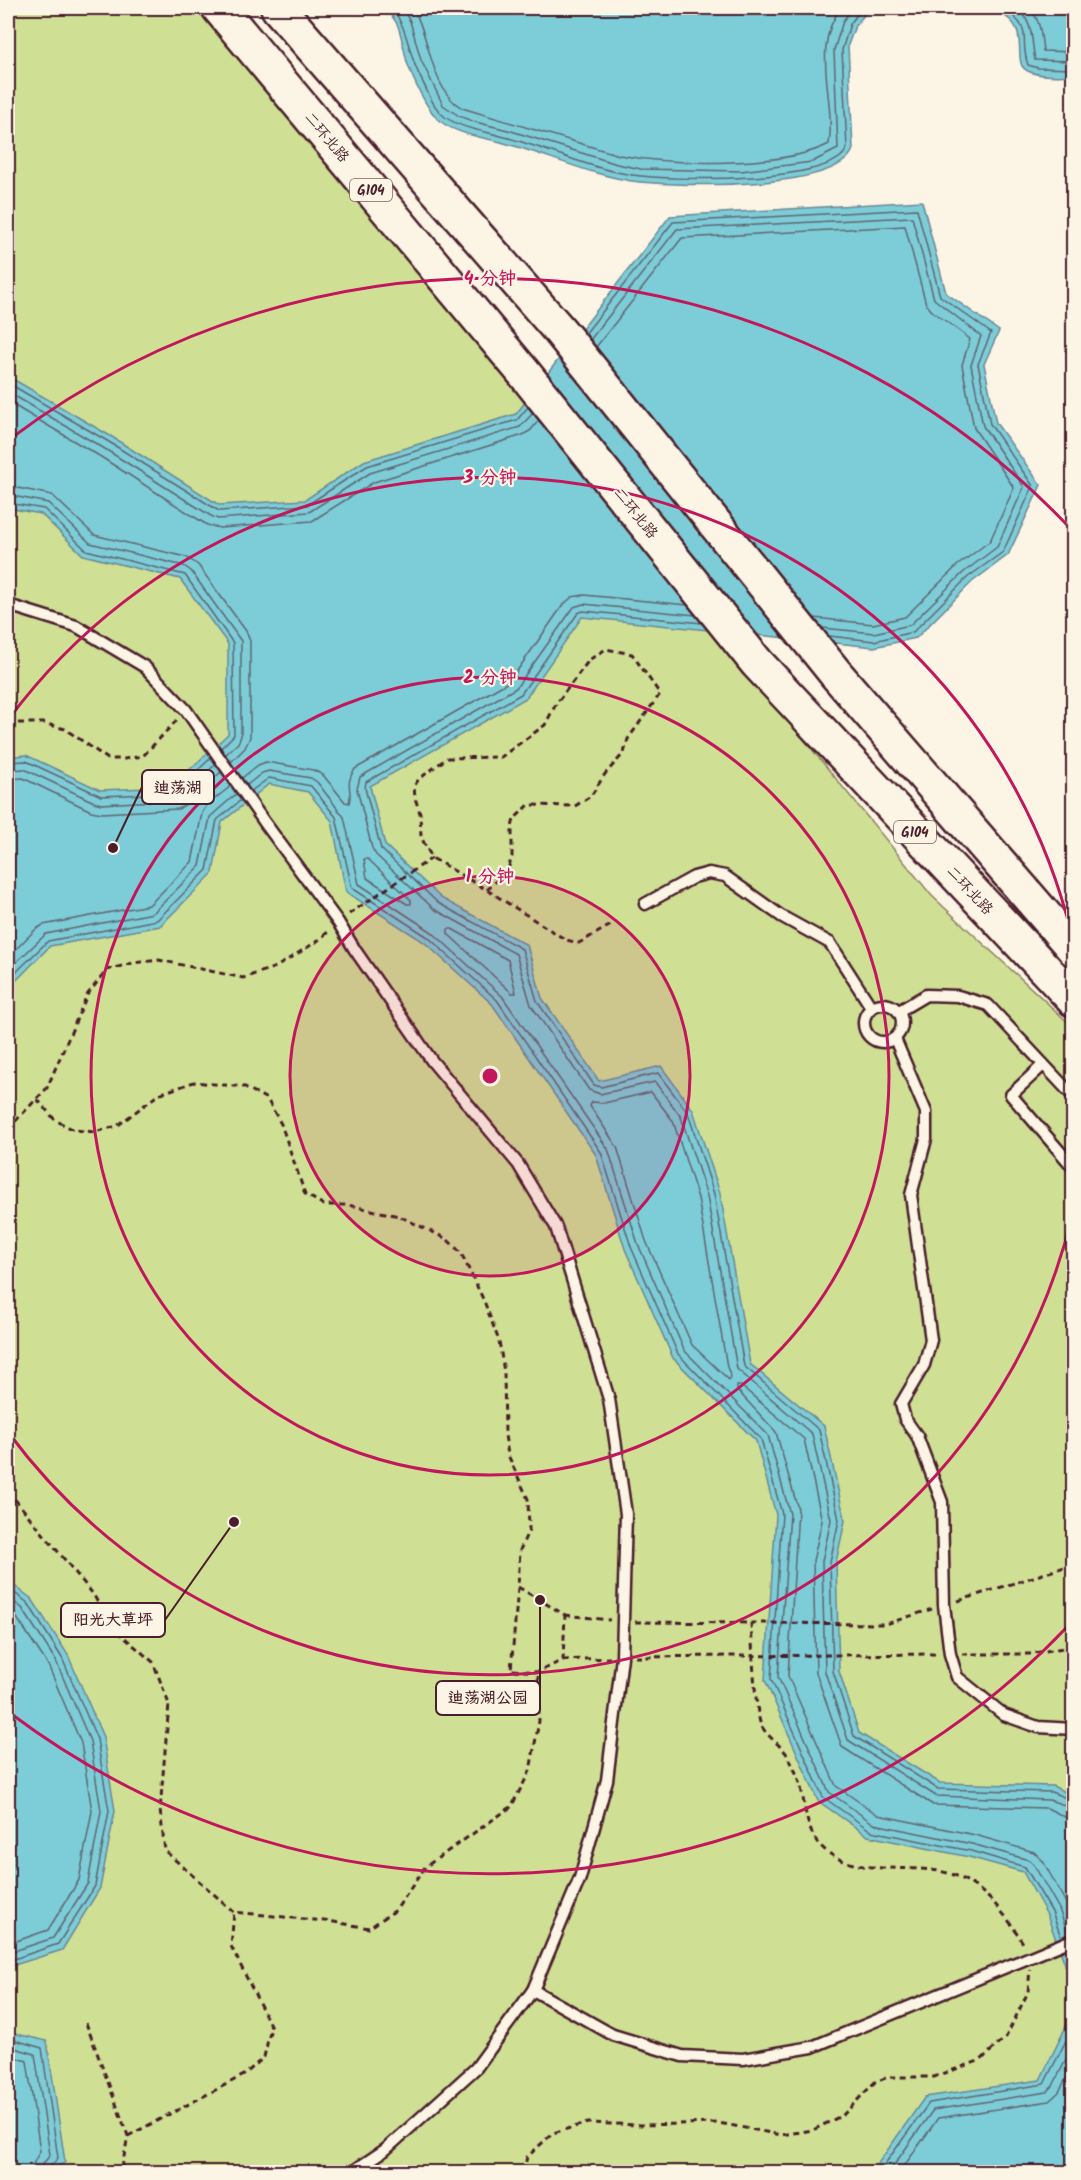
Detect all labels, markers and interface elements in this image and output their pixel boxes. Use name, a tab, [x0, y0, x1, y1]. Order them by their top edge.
street label: 二环北路	[298, 107, 355, 168]
road number: G104	[350, 179, 392, 201]
text: 4 分钟	[464, 265, 516, 294]
text: 3 分钟	[463, 464, 516, 493]
street label: 二环北路	[607, 483, 663, 545]
text: 2 分钟	[463, 664, 517, 693]
callout: 迪荡湖	[142, 770, 214, 804]
text: 迪荡湖	[154, 776, 202, 801]
road number: G104	[894, 821, 936, 843]
street label: 二环北路	[940, 861, 999, 921]
text: 1 分钟	[466, 863, 514, 892]
centre of rings	[480, 1066, 500, 1086]
callout: 阳光大草坪	[61, 1603, 165, 1637]
text: 阳光大草坪	[73, 1608, 153, 1633]
callout: 迪荡湖公园	[436, 1681, 540, 1715]
text: 迪荡湖公园	[448, 1686, 528, 1711]

